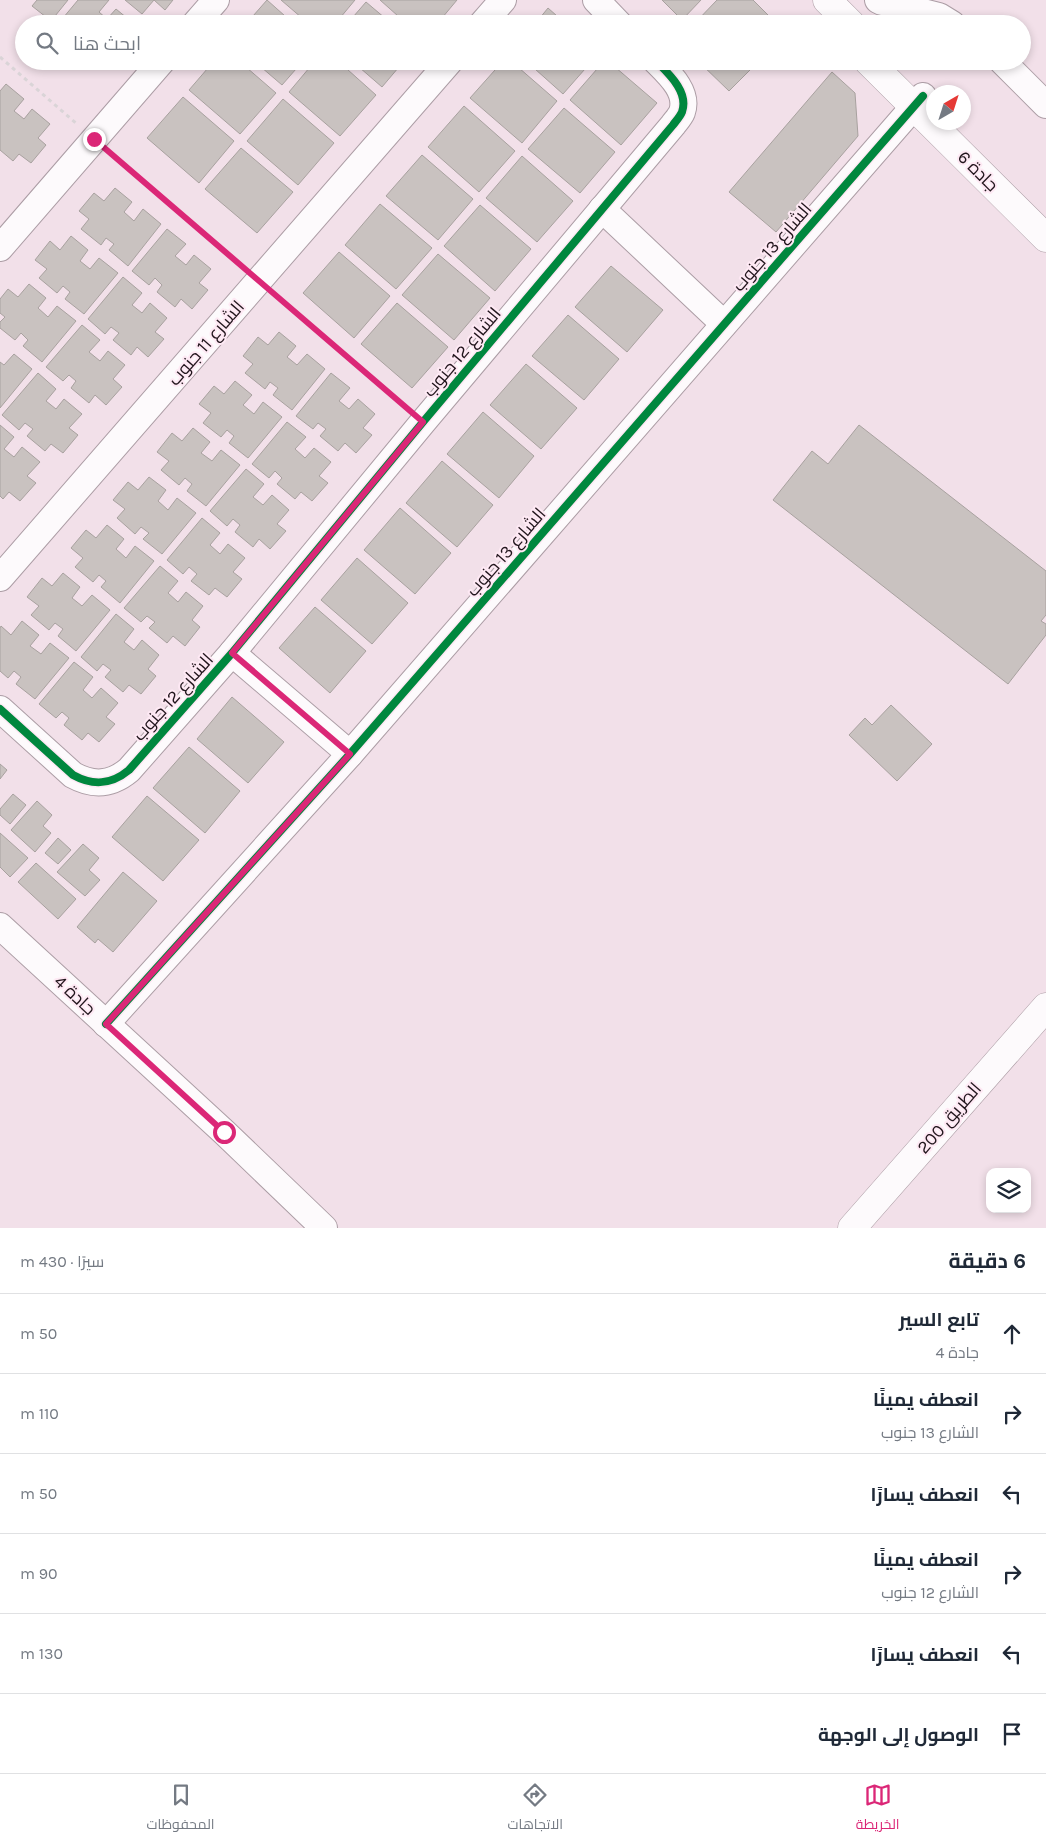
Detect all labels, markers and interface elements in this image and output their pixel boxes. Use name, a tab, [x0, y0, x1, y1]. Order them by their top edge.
search box	[15, 15, 1031, 70]
icon: search	[33, 29, 61, 57]
text: ابحث هنا	[73, 33, 141, 55]
north arrow	[926, 85, 971, 130]
route end	[83, 128, 106, 151]
street label: جادة 6	[953, 146, 1003, 196]
street label: الشارع 13 جنوب	[728, 198, 817, 296]
street label: الشارع 11 جنوب	[163, 296, 250, 391]
street label: الشارع 12 جنوب	[418, 303, 507, 402]
street label: الشارع 13 جنوب	[462, 503, 551, 601]
street label: الشارع 12 جنوب	[128, 649, 219, 746]
street label: جادة 4	[50, 970, 100, 1020]
street label: الطريق 200	[912, 1078, 987, 1159]
route start	[213, 1121, 236, 1144]
map controls	[986, 1168, 1031, 1213]
button: layers	[986, 1168, 1031, 1213]
text: 6 دقيقة	[949, 1249, 1026, 1273]
text: سيرًا · 430 m	[20, 1252, 104, 1271]
text: تابع السير	[899, 1309, 979, 1331]
icon: ahead	[998, 1320, 1026, 1348]
text: 50 m	[20, 1324, 57, 1343]
text: جادة 4	[936, 1343, 979, 1362]
text: انعطف يمينًا	[873, 1389, 979, 1411]
icon: right	[998, 1400, 1026, 1428]
text: 110 m	[20, 1404, 59, 1423]
text: الشارع 13 جنوب	[881, 1423, 979, 1442]
icon: left	[998, 1480, 1026, 1508]
text: 50 m	[20, 1484, 57, 1503]
text: انعطف يسارًا	[871, 1484, 979, 1506]
text: انعطف يمينًا	[873, 1549, 979, 1571]
icon: right	[998, 1560, 1026, 1588]
text: 90 m	[20, 1564, 58, 1583]
text: الشارع 12 جنوب	[881, 1583, 979, 1602]
icon: left	[998, 1640, 1026, 1668]
text: 130 m	[20, 1644, 63, 1663]
text: انعطف يسارًا	[871, 1644, 979, 1666]
icon: arrive	[998, 1720, 1026, 1748]
text: الوصول إلى الوجهة	[818, 1724, 979, 1746]
tab: المحفوظات	[146, 1781, 215, 1837]
tab: الاتجاهات	[508, 1781, 563, 1837]
tab: الخريطة	[856, 1781, 900, 1837]

